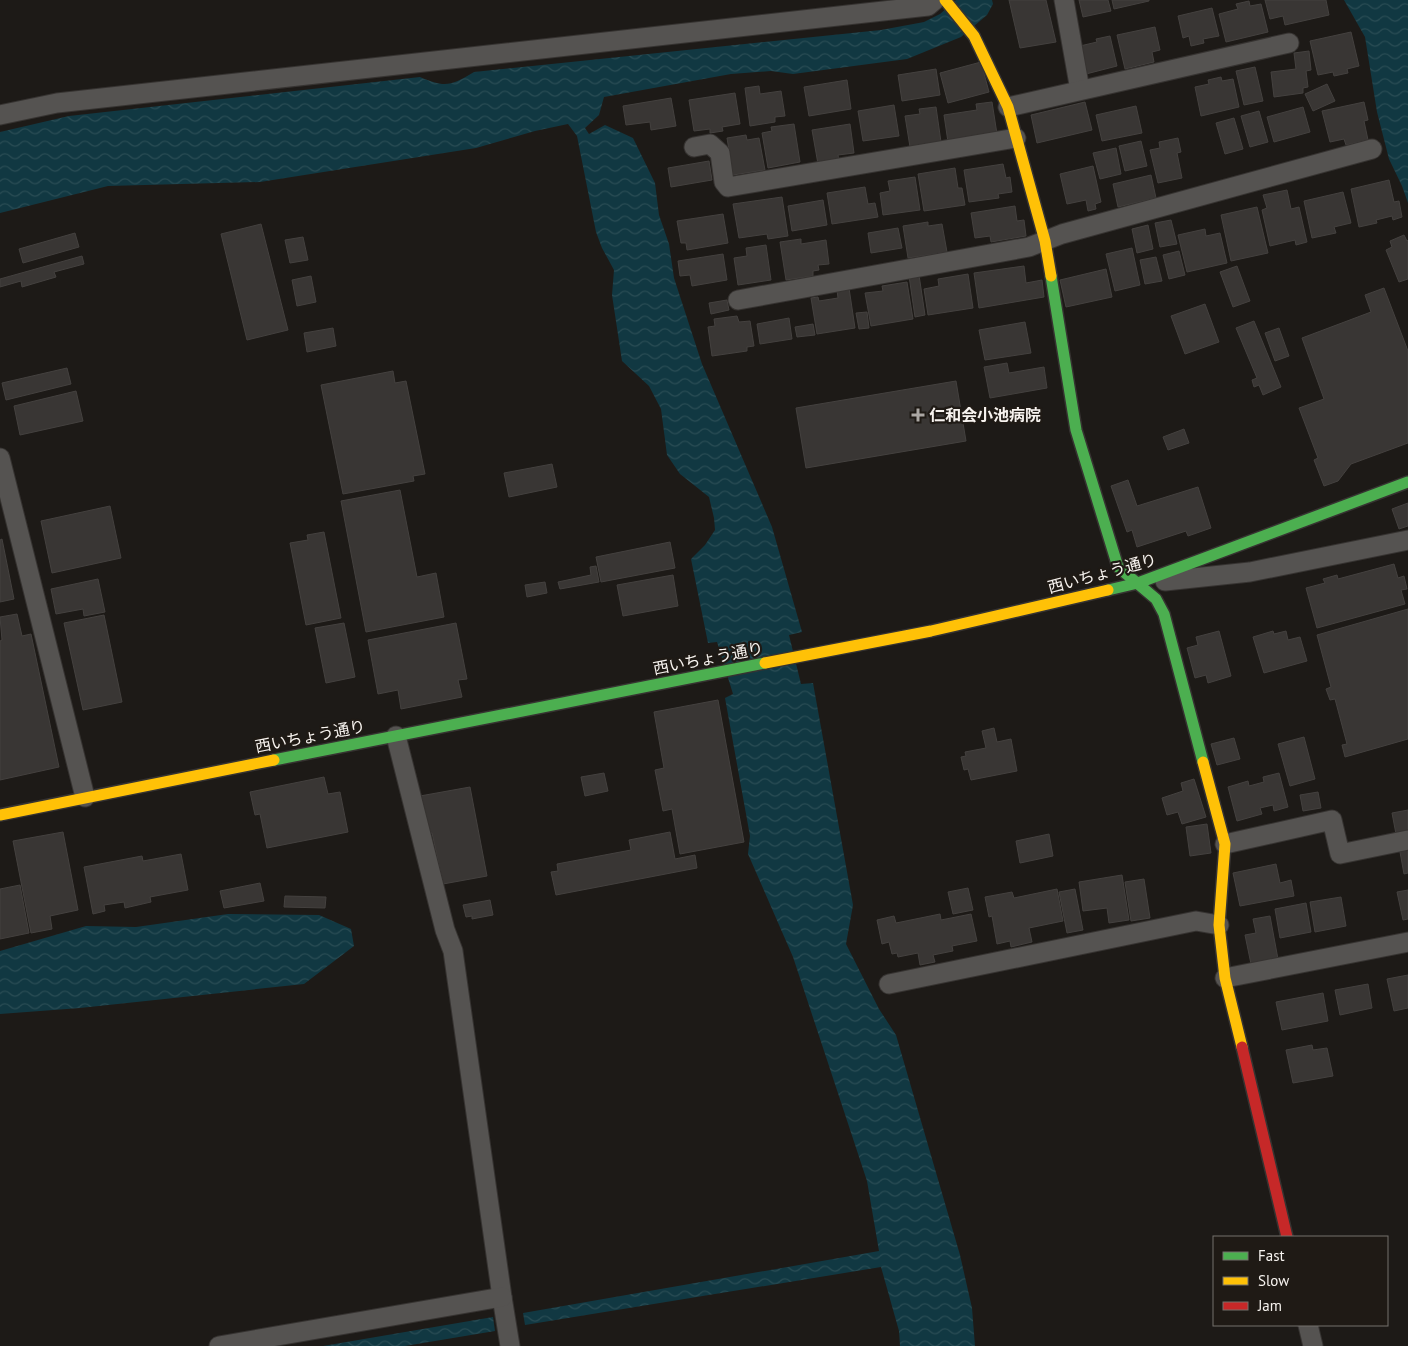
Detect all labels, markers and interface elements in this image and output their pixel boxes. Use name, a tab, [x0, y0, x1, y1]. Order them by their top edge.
place label: 仁和会小池病院	[929, 405, 1041, 425]
marker: 仁和会小池病院	[911, 408, 925, 422]
street label: 西いちょう通り	[1045, 549, 1159, 597]
street label: 西いちょう通り	[651, 637, 765, 679]
street label: 西いちょう通り	[253, 715, 367, 757]
legend	[1213, 1236, 1388, 1326]
text: Fast	[1258, 1246, 1285, 1265]
text: Slow	[1258, 1271, 1289, 1290]
text: Jam	[1257, 1296, 1282, 1315]

